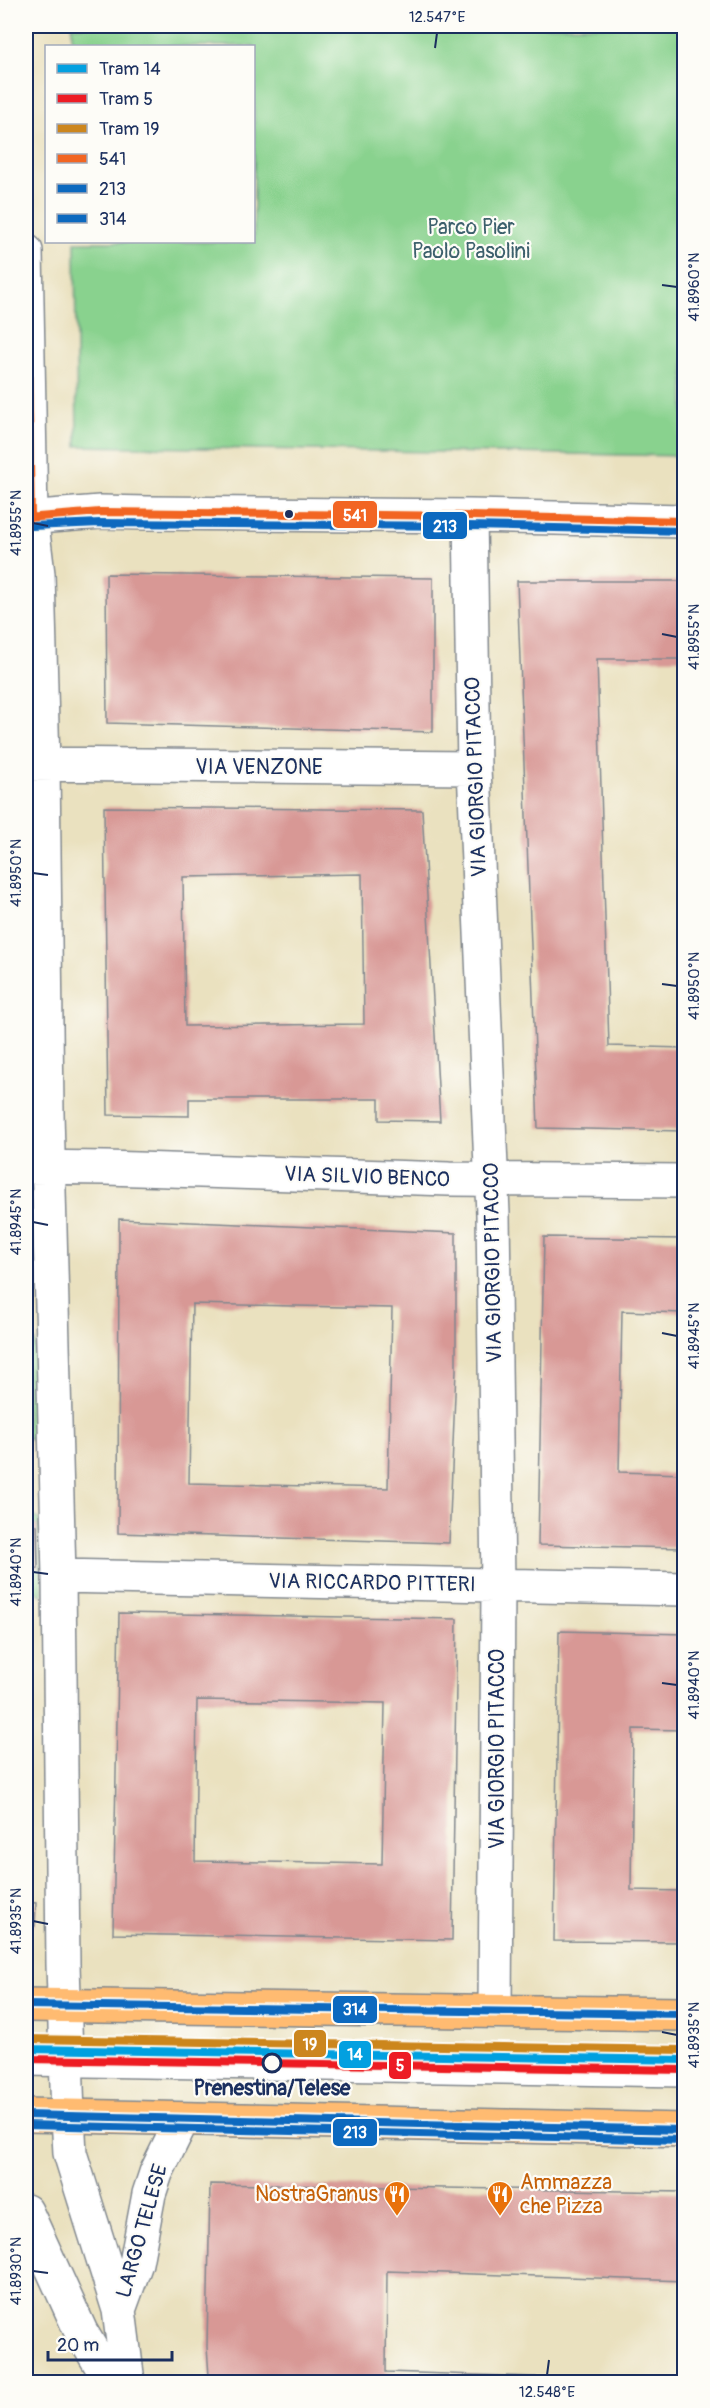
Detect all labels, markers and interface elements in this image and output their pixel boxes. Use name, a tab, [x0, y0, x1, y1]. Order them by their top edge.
text: 12.547°E	[409, 8, 466, 27]
legend	[45, 45, 255, 243]
text: Tram 14	[99, 58, 161, 81]
text: Tram 5	[99, 88, 153, 111]
text: Tram 19	[99, 118, 159, 141]
text: 541	[99, 148, 126, 171]
text: 213	[99, 178, 126, 201]
text: 314	[99, 208, 127, 231]
park label: Parco Pier Paolo Pasolini	[412, 214, 530, 265]
text: 41.8960°N	[685, 253, 704, 321]
text: 41.8955°N	[7, 490, 26, 556]
line badge: 541	[332, 500, 378, 529]
text: 541	[343, 506, 367, 526]
unlabelled marker	[283, 508, 295, 520]
line badge: 213	[422, 511, 468, 540]
text: 213	[433, 517, 457, 537]
text: 41.8955°N	[685, 604, 704, 670]
street label: VIA GIORGIO PITACCO	[459, 676, 493, 878]
street label: VIA VENZONE	[195, 754, 323, 781]
text: 41.8950°N	[7, 839, 26, 907]
text: 41.8950°N	[685, 952, 704, 1020]
street label: VIA SILVIO BENCO	[284, 1161, 450, 1193]
street label: VIA GIORGIO PITACCO	[478, 1163, 508, 1363]
text: 41.8945°N	[7, 1189, 26, 1255]
text: 41.8945°N	[685, 1303, 704, 1369]
text: 41.8940°N	[7, 1538, 26, 1606]
street label: VIA RICCARDO PITTERI	[268, 1568, 476, 1598]
street label: VIA GIORGIO PITACCO	[484, 1649, 511, 1849]
text: 41.8940°N	[685, 1651, 704, 1719]
text: 41.8935°N	[7, 1888, 26, 1954]
line badge: 314	[332, 1995, 378, 2024]
text: 314	[343, 2000, 368, 2020]
text: 41.8935°N	[685, 2002, 704, 2068]
line badge: 19	[293, 2029, 327, 2058]
text: 19	[303, 2035, 317, 2055]
line badge: 14	[338, 2040, 372, 2069]
text: 14	[347, 2045, 363, 2065]
line badge: 5	[388, 2051, 412, 2080]
marker: Prenestina/Telese	[262, 2053, 282, 2073]
text: 5	[396, 2056, 405, 2076]
place label: Prenestina/Telese	[194, 2075, 351, 2102]
line badge: 213	[332, 2118, 378, 2147]
text: 213	[343, 2123, 367, 2143]
street label: LARGO TELESE	[110, 2161, 174, 2301]
place label: Ammazza che Pizza	[520, 2169, 612, 2220]
restaurant icon: NostraGranus	[382, 2179, 412, 2217]
restaurant icon: Ammazza che Pizza	[485, 2179, 515, 2217]
place label: NostraGranus	[255, 2181, 379, 2208]
text: 41.8930°N	[7, 2237, 26, 2305]
scale bar	[48, 2324, 172, 2362]
text: 20 m	[57, 2334, 99, 2357]
text: 12.548°E	[519, 2383, 575, 2402]

